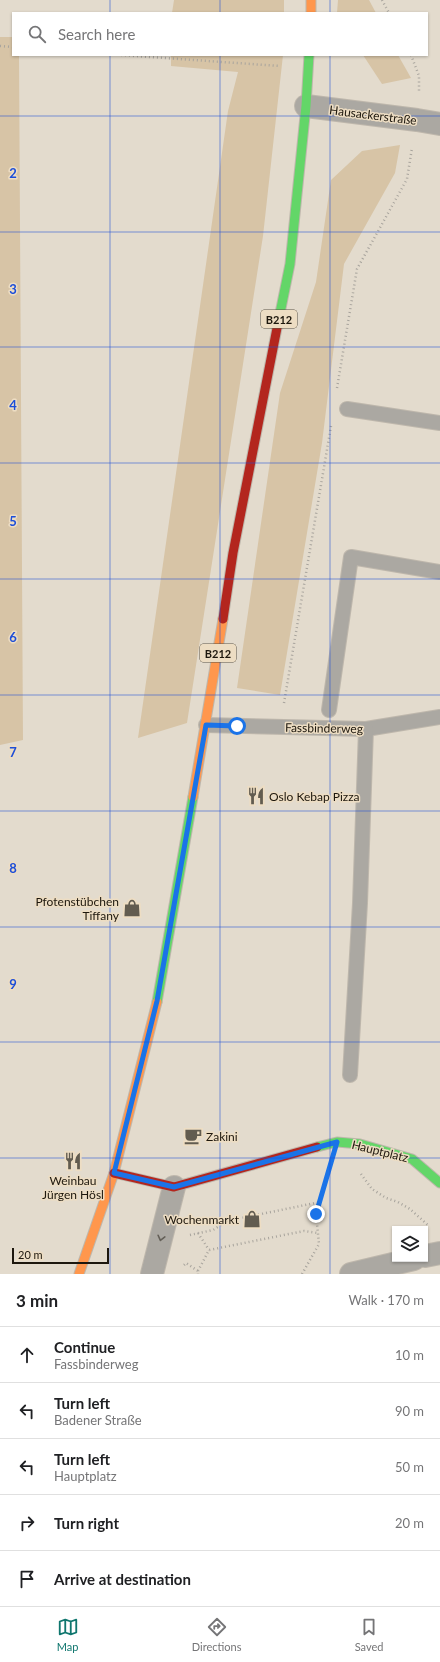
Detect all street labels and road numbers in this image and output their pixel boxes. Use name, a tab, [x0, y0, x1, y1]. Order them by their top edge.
street label: Hausackerstraße	[328, 102, 418, 128]
road number: B212	[261, 310, 297, 328]
road number: B212	[200, 644, 236, 662]
street label: Fassbinderweg	[285, 720, 363, 736]
street label: Hauptplatz	[350, 1137, 410, 1165]

